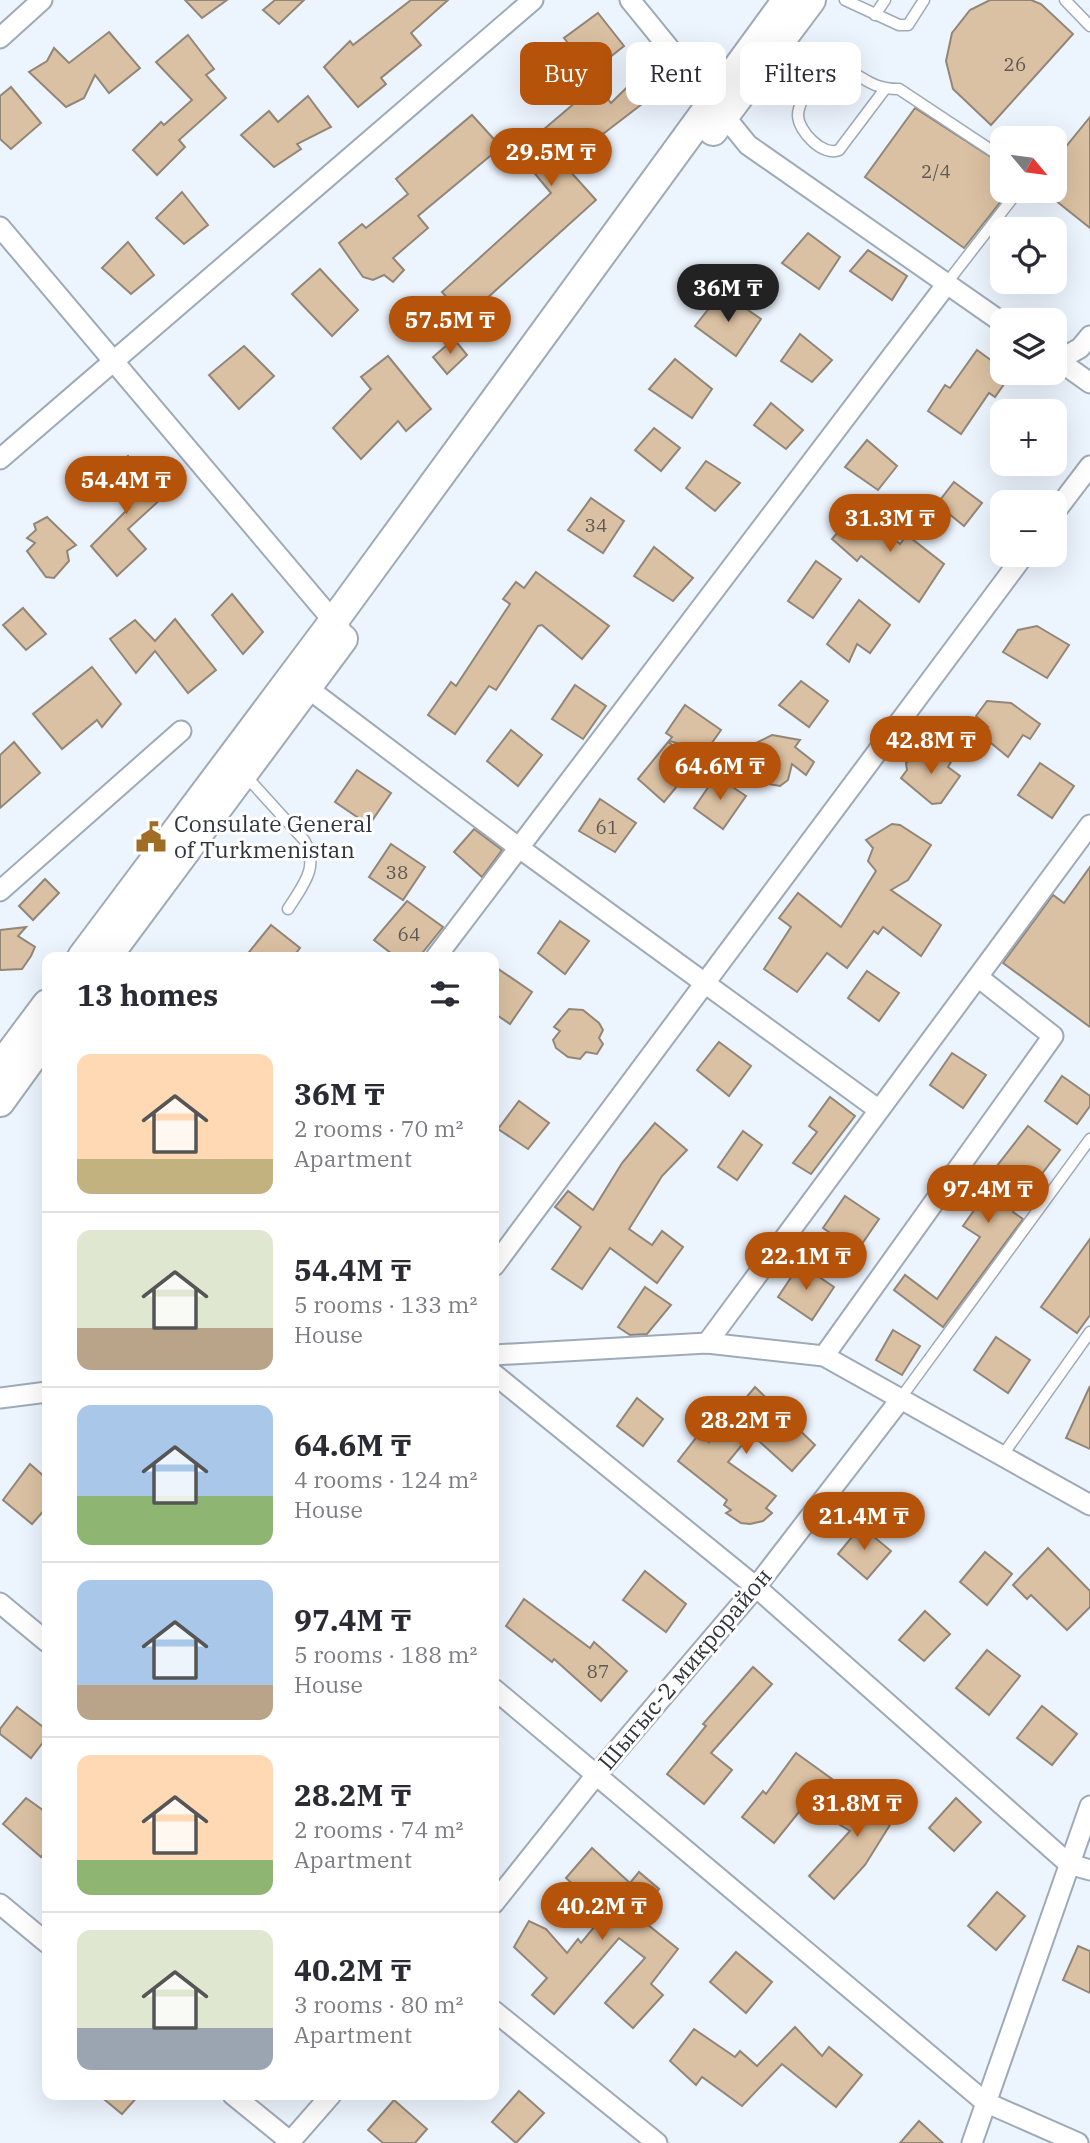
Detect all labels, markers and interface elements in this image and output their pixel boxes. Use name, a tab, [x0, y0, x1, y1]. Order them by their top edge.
chip: Buy	[520, 42, 612, 105]
chip: Rent	[626, 42, 726, 105]
chip: Filters	[740, 42, 861, 105]
house number: 26	[1004, 52, 1026, 76]
north arrow	[990, 126, 1068, 203]
map controls	[990, 126, 1067, 567]
pin: 29.5M ₸	[486, 128, 616, 188]
text: 29.5M ₸	[506, 136, 596, 166]
house number: 2/4	[921, 159, 951, 183]
button: locate	[990, 217, 1067, 294]
pin: 36M ₸	[679, 264, 777, 324]
text: 36M ₸	[693, 272, 763, 302]
pin: 57.5M ₸	[385, 296, 515, 356]
text: 57.5M ₸	[405, 304, 495, 334]
button: layers	[990, 308, 1067, 385]
button: +	[990, 399, 1067, 476]
pin: 54.4M ₸	[61, 456, 191, 516]
text: 54.4M ₸	[81, 464, 171, 494]
button: −	[990, 490, 1067, 567]
pin: 31.3M ₸	[825, 494, 955, 554]
text: 31.3M ₸	[845, 502, 935, 532]
house number: 34	[585, 513, 607, 537]
pin: 42.8M ₸	[866, 716, 996, 776]
text: 42.8M ₸	[886, 724, 976, 754]
pin: 64.6M ₸	[655, 742, 785, 802]
text: 64.6M ₸	[675, 750, 765, 780]
place label: Consulate General of Turkmenistan	[174, 808, 373, 864]
house number: 61	[596, 815, 618, 839]
public building icon: Consulate General of Turkmenistan	[134, 820, 168, 854]
house number: 38	[386, 860, 408, 884]
house number: 64	[398, 922, 420, 946]
text: 13 homes	[77, 975, 218, 1014]
icon: filters	[426, 975, 464, 1013]
text: 36M ₸	[294, 1074, 385, 1113]
icon: home	[133, 1082, 217, 1166]
text: 2 rooms · 70 m²	[294, 1113, 464, 1143]
text: Apartment	[294, 1143, 412, 1173]
pin: 97.4M ₸	[923, 1166, 1053, 1225]
text: 97.4M ₸	[943, 1173, 1033, 1203]
pin: 22.1M ₸	[741, 1232, 871, 1292]
text: 22.1M ₸	[761, 1240, 851, 1270]
text: 54.4M ₸	[294, 1250, 412, 1289]
icon: home	[133, 1258, 217, 1342]
text: 5 rooms · 133 m²	[294, 1289, 477, 1319]
text: House	[294, 1319, 363, 1349]
pin: 28.2M ₸	[681, 1396, 811, 1456]
text: 28.2M ₸	[701, 1404, 791, 1434]
text: 64.6M ₸	[294, 1425, 412, 1464]
icon: home	[133, 1433, 217, 1517]
text: 4 rooms · 124 m²	[294, 1464, 477, 1494]
pin: 21.4M ₸	[799, 1492, 929, 1552]
text: House	[294, 1494, 363, 1524]
text: 21.4M ₸	[819, 1500, 909, 1530]
street label: Шыгыс-2 микрорайон	[591, 1561, 778, 1775]
text: 97.4M ₸	[294, 1600, 412, 1639]
icon: home	[133, 1608, 217, 1692]
text: 5 rooms · 188 m²	[294, 1639, 477, 1669]
house number: 87	[587, 1659, 609, 1683]
text: House	[294, 1669, 363, 1699]
text: 28.2M ₸	[294, 1775, 412, 1814]
pin: 31.8M ₸	[792, 1780, 922, 1839]
icon: home	[133, 1783, 217, 1867]
text: 31.8M ₸	[812, 1787, 902, 1817]
text: 2 rooms · 74 m²	[294, 1814, 464, 1844]
text: Apartment	[294, 1844, 412, 1874]
pin: 40.2M ₸	[537, 1882, 667, 1942]
text: 40.2M ₸	[557, 1890, 647, 1920]
text: 40.2M ₸	[294, 1950, 412, 1989]
icon: home	[133, 1958, 217, 2042]
text: 3 rooms · 80 m²	[294, 1989, 464, 2019]
text: Apartment	[294, 2019, 412, 2049]

